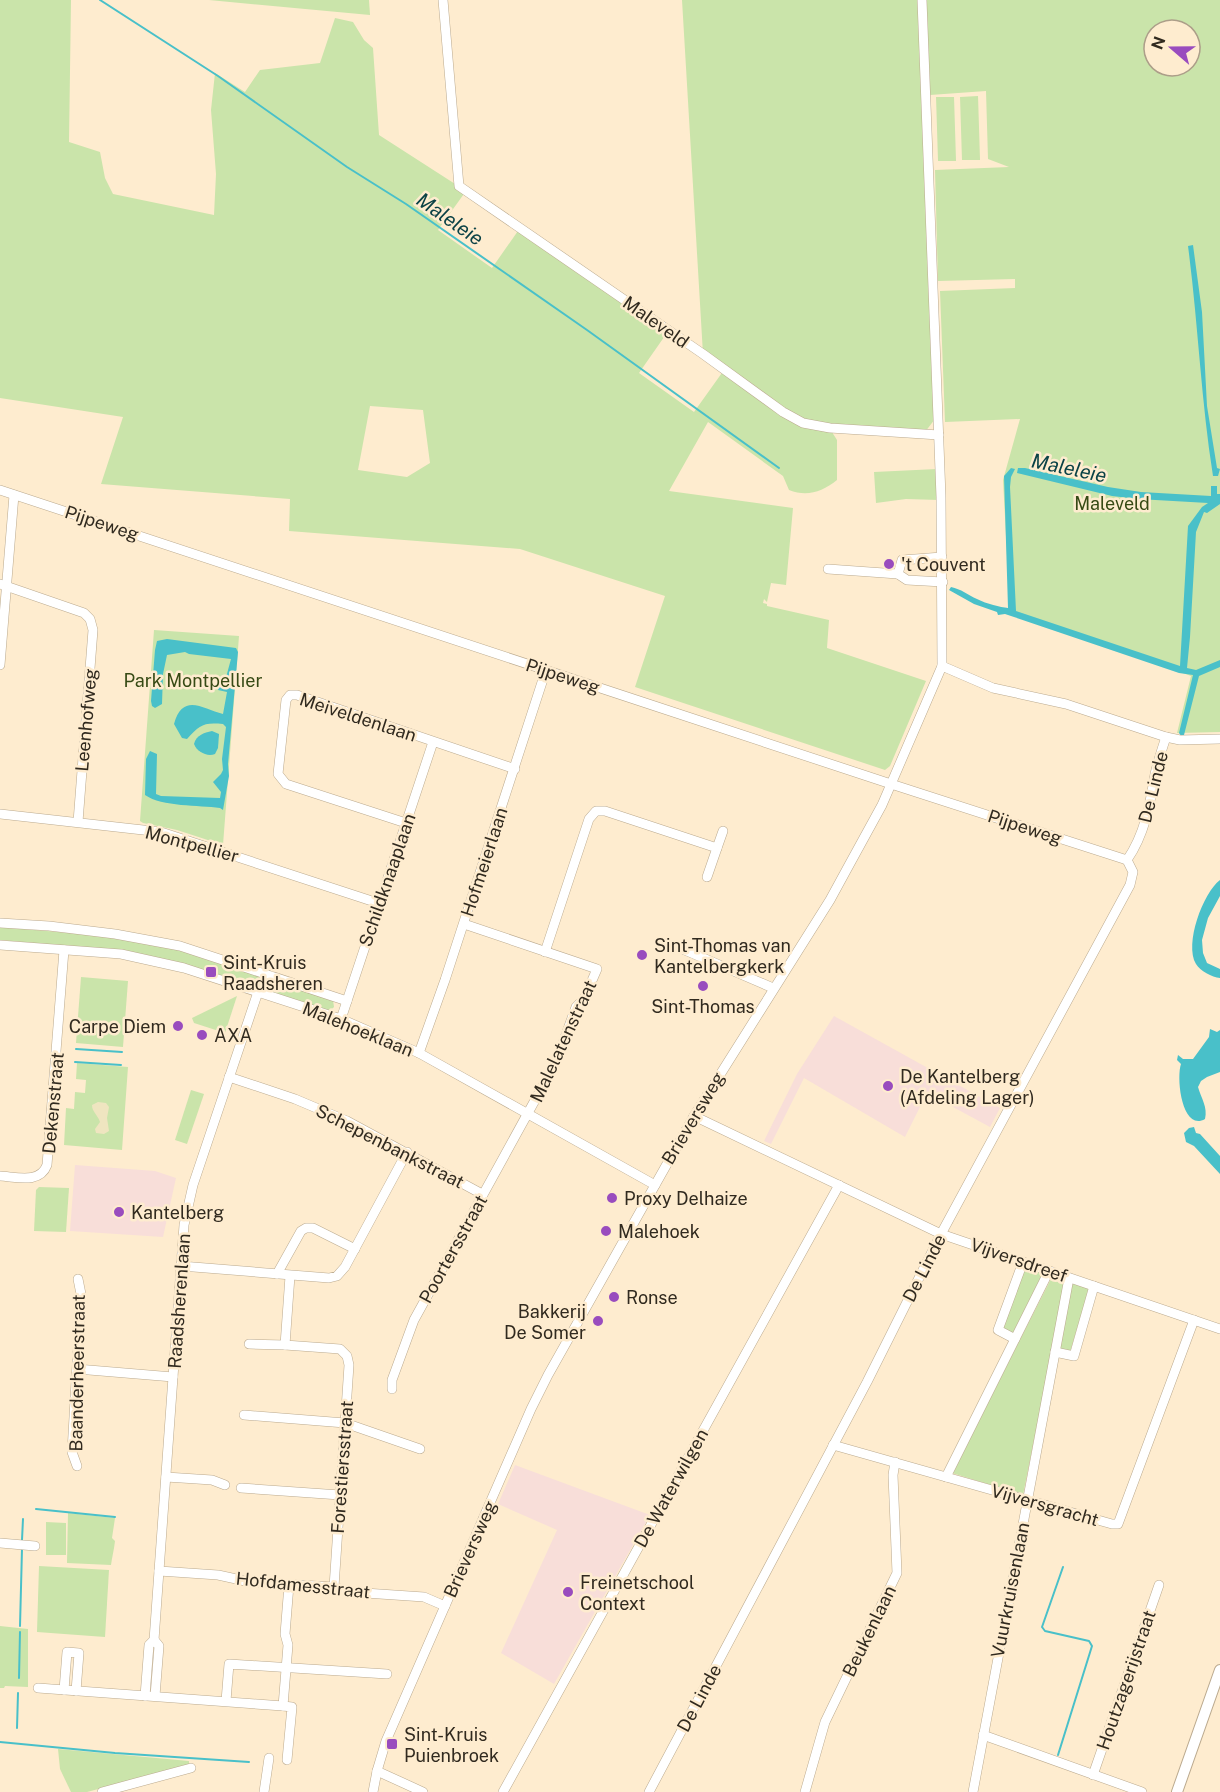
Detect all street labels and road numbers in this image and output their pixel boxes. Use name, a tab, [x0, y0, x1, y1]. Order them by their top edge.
street label: Maleveld	[619, 292, 693, 352]
street label: Pijpeweg	[62, 501, 142, 545]
street label: Pijpeweg	[523, 654, 603, 698]
street label: Leenhofweg	[71, 668, 101, 772]
street label: Meiveldenlaan	[297, 688, 419, 746]
street label: De Linde	[1134, 749, 1172, 825]
street label: Hofmeierlaan	[456, 805, 512, 919]
street label: Pijpeweg	[985, 805, 1065, 849]
street label: Schildknaaplaan	[354, 811, 420, 949]
street label: Montpellier	[143, 821, 241, 867]
street label: Malelatenstraat	[526, 977, 600, 1105]
street label: Malehoeklaan	[300, 997, 416, 1061]
street label: Dekenstraat	[38, 1051, 68, 1155]
street label: Brieversweg	[657, 1068, 729, 1168]
street label: Schepenbankstraat	[312, 1100, 468, 1192]
street label: Poortersstraat	[415, 1191, 491, 1307]
street label: De Linde	[898, 1231, 950, 1305]
street label: Raadsherenlaan	[164, 1233, 194, 1369]
street label: Vijversdreef	[968, 1234, 1070, 1286]
street label: Baanderheerstraat	[65, 1294, 89, 1452]
street label: Forestiersstraat	[327, 1400, 357, 1534]
street label: De Waterwilgen	[630, 1425, 712, 1551]
street label: Vijversgracht	[989, 1480, 1101, 1530]
street label: Brieversweg	[439, 1497, 501, 1601]
street label: Vuurkruisenlaan	[987, 1520, 1033, 1660]
street label: Hofdamesstraat	[235, 1567, 371, 1603]
street label: Beukenlaan	[838, 1582, 900, 1680]
street label: Houtzagerijstraat	[1092, 1607, 1160, 1753]
street label: De Linde	[673, 1661, 725, 1735]

